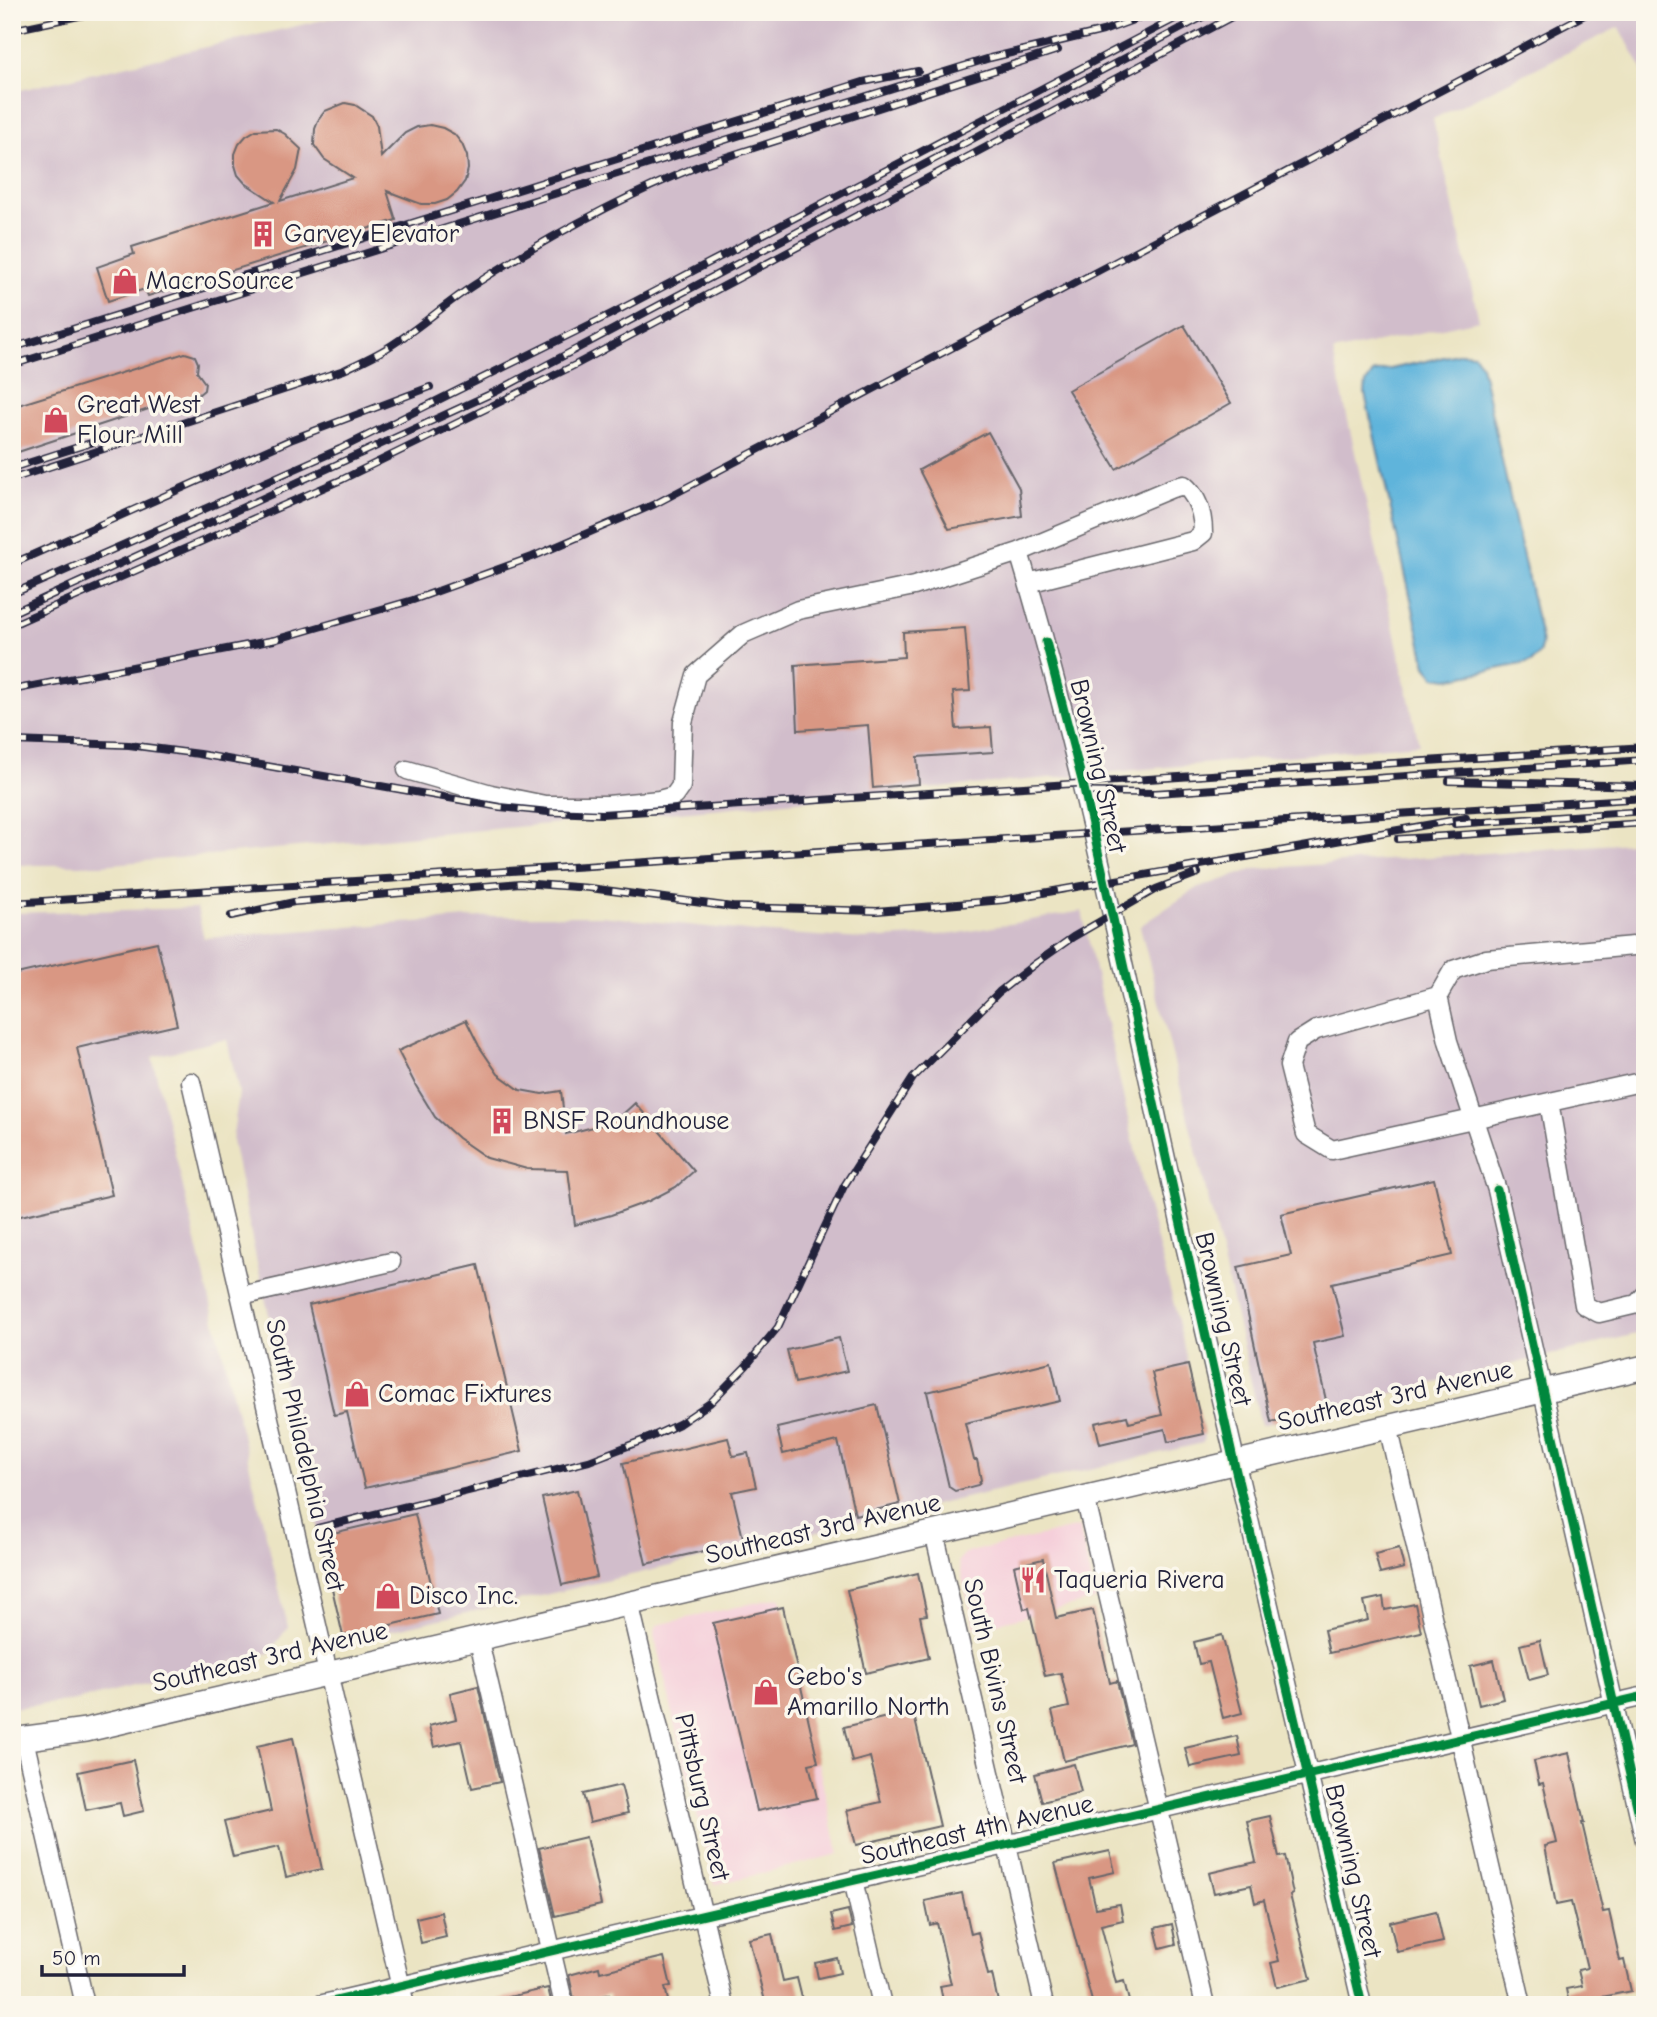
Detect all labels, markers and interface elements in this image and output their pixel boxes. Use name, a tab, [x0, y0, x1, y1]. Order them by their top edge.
building icon: Garvey Elevator	[248, 219, 278, 249]
place label: Garvey Elevator	[284, 219, 460, 249]
shop icon: MacroSource	[110, 266, 140, 296]
place label: MacroSource	[146, 266, 294, 296]
place label: Great West Flour Mill	[77, 390, 202, 450]
shop icon: Great West Flour Mill	[41, 405, 71, 435]
street label: Browning Street	[1063, 676, 1133, 857]
building icon: BNSF Roundhouse	[487, 1106, 517, 1136]
place label: BNSF Roundhouse	[523, 1106, 729, 1136]
street label: Browning Street	[1188, 1229, 1258, 1410]
street label: South Philadelphia Street	[259, 1316, 351, 1595]
street label: Southeast 3rd Avenue	[1274, 1354, 1516, 1438]
shop icon: Comac Fixtures	[342, 1379, 372, 1409]
place label: Comac Fixtures	[378, 1379, 551, 1409]
street label: Southeast 3rd Avenue	[702, 1487, 944, 1571]
restaurant icon: Taqueria Rivera	[1018, 1565, 1048, 1595]
place label: Taqueria Rivera	[1054, 1565, 1225, 1595]
street label: South Bivins Street	[957, 1576, 1033, 1788]
shop icon: Disco Inc.	[373, 1581, 403, 1611]
place label: Disco Inc.	[409, 1581, 518, 1611]
street label: Southeast 3rd Avenue	[149, 1615, 391, 1699]
place label: Gebo's Amarillo North	[787, 1662, 950, 1722]
shop icon: Gebo's Amarillo North	[751, 1677, 781, 1707]
street label: Pittsburg Street	[668, 1711, 736, 1885]
street label: Browning Street	[1318, 1781, 1388, 1962]
street label: Southeast 4th Avenue	[858, 1789, 1096, 1871]
scale bar	[42, 1933, 184, 1977]
text: 50 m	[52, 1946, 101, 1970]

